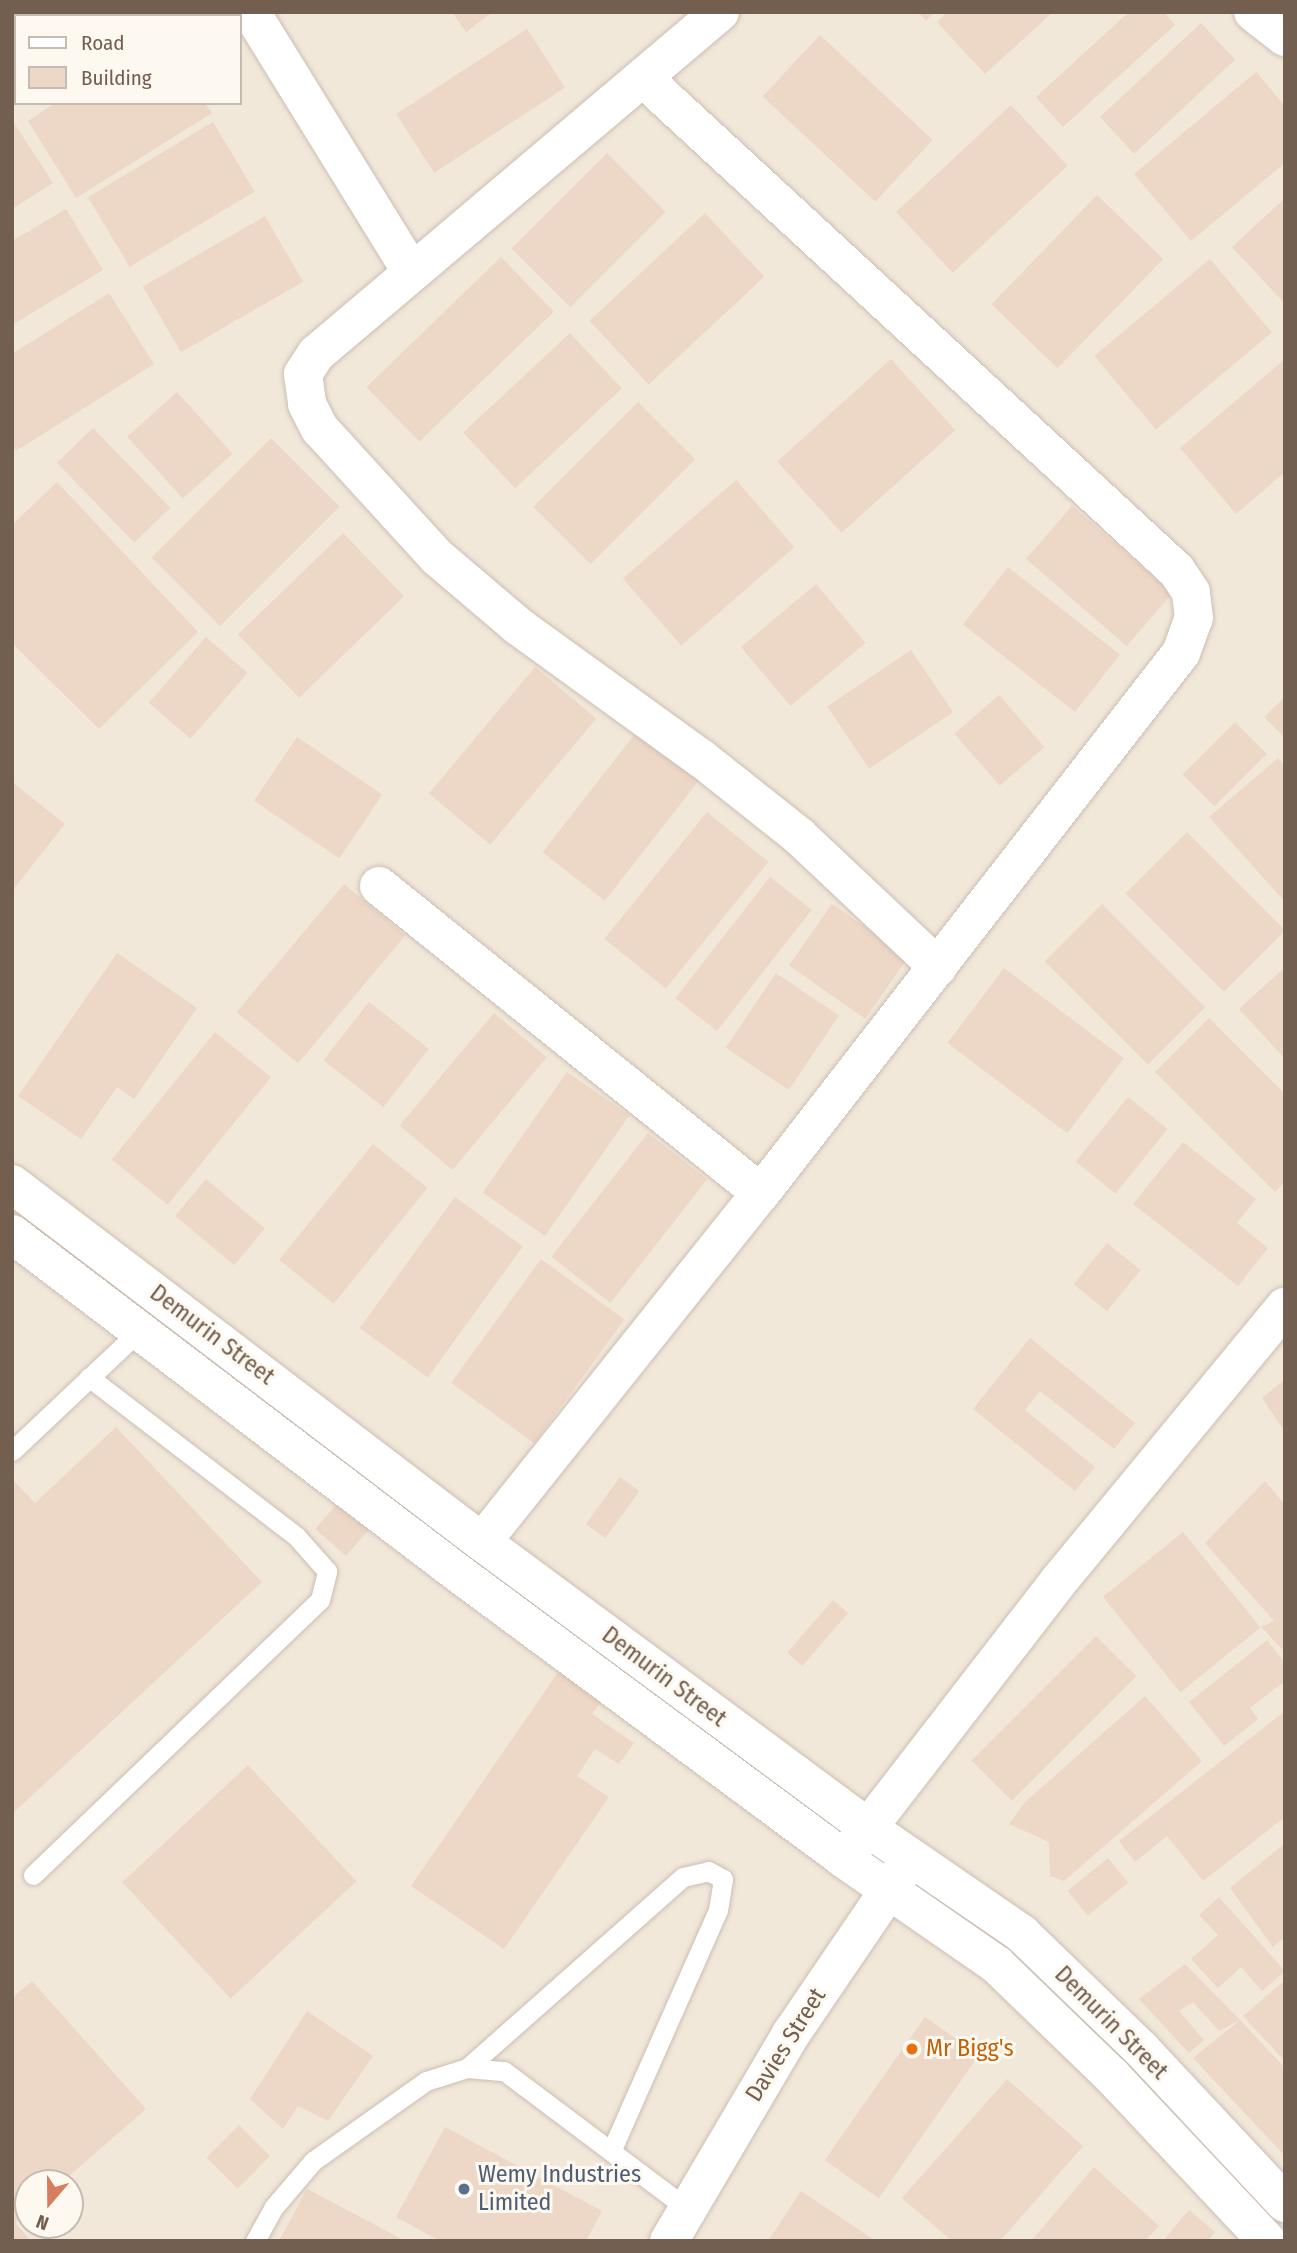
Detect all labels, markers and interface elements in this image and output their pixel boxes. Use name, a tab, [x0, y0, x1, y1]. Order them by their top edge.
legend	[14, 14, 242, 105]
text: Road	[81, 30, 125, 56]
text: Building	[81, 65, 152, 91]
street label: Demurin Street	[144, 1279, 280, 1391]
street label: Demurin Street	[596, 1621, 732, 1733]
street label: Demurin Street	[1048, 1960, 1174, 2086]
street label: Davies Street	[740, 1983, 832, 2107]
place label: Mr Bigg's	[926, 2035, 1014, 2063]
marker: Mr Bigg's	[904, 2041, 920, 2057]
place label: Wemy Industries Limited	[478, 2161, 641, 2217]
north arrow	[14, 2169, 84, 2239]
marker: Wemy Industries Limited	[456, 2181, 472, 2197]
text: N	[33, 2210, 52, 2235]

